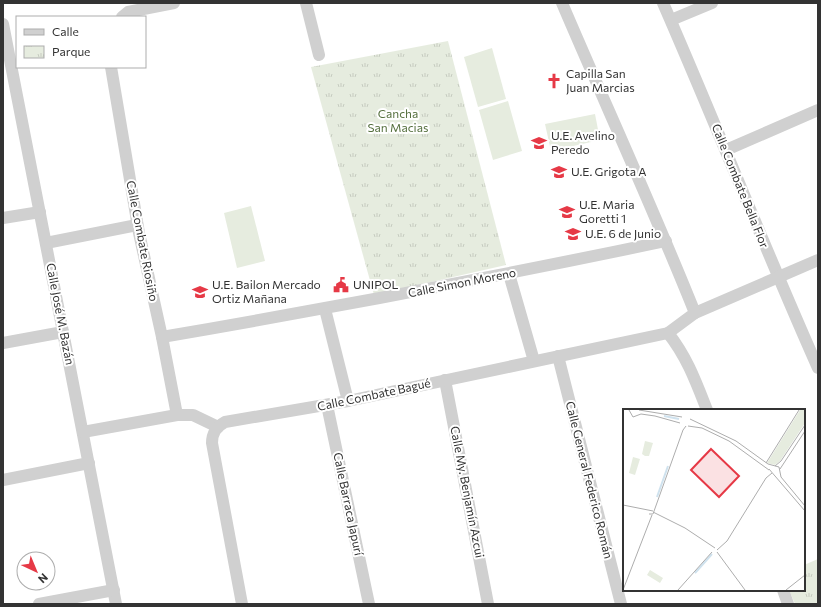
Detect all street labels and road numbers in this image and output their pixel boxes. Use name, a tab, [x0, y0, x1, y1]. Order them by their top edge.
street label: Calle Combate Bella Flor	[710, 122, 772, 250]
street label: Calle Combate Riosiño	[124, 179, 162, 302]
street label: Calle José M. Bazán	[43, 262, 78, 366]
street label: Calle Simon Moreno	[407, 265, 517, 299]
street label: Calle Combate Bagué	[316, 375, 432, 413]
street label: Calle General Federico Román	[564, 400, 616, 560]
street label: Calle My. Benjamín Azcui	[448, 425, 488, 559]
street label: Calle Barraca Japurí	[330, 451, 367, 558]

